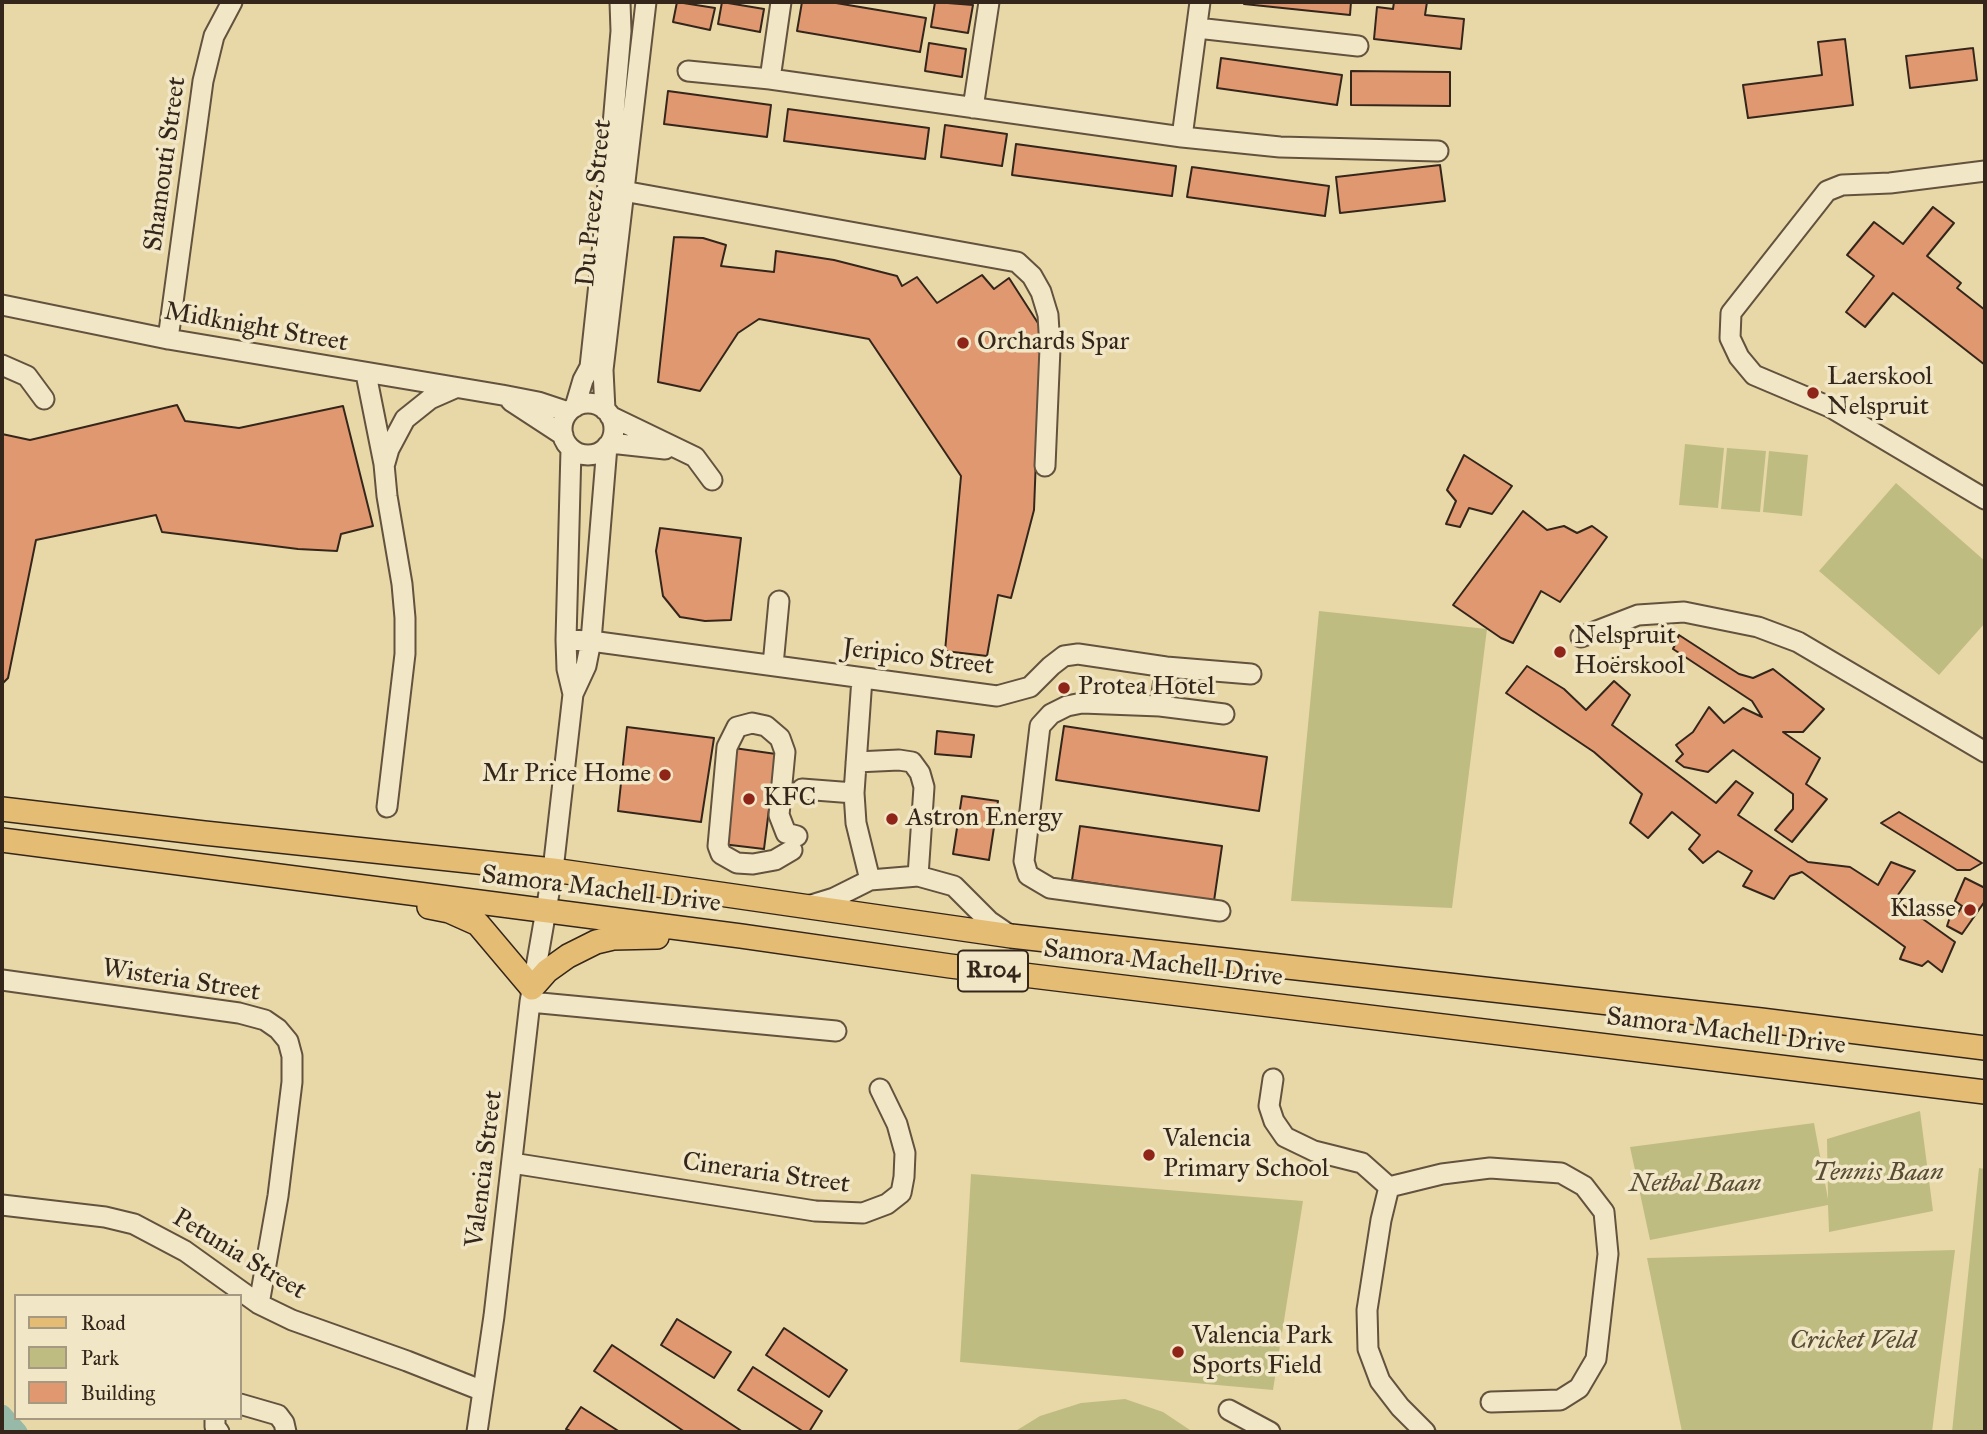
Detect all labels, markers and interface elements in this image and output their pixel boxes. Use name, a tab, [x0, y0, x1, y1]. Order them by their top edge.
street label: Shamouti Street	[138, 75, 194, 253]
street label: Du Preez Street	[571, 118, 619, 288]
street label: Midknight Street	[162, 296, 350, 360]
place label: Orchards Spar	[977, 327, 1129, 359]
marker: Orchards Spar	[955, 335, 971, 351]
place label: Laerskool Nelspruit	[1827, 362, 1932, 424]
marker: Laerskool Nelspruit	[1805, 385, 1821, 401]
place label: Nelspruit Hoërskool	[1574, 621, 1685, 682]
street label: Jeripico Street	[841, 633, 995, 683]
marker: Nelspruit Hoërskool	[1552, 644, 1568, 660]
place label: Protea Hotel	[1078, 672, 1215, 704]
marker: Protea Hotel	[1056, 680, 1072, 696]
place label: Mr Price Home	[482, 759, 651, 791]
marker: Mr Price Home	[657, 767, 673, 783]
place label: KFC	[763, 783, 816, 815]
marker: KFC	[741, 791, 757, 807]
place label: Astron Energy	[906, 803, 1062, 835]
marker: Astron Energy	[884, 811, 900, 827]
street label: Samora Machell Drive	[480, 860, 722, 920]
place label: Klasse	[1890, 894, 1956, 926]
marker: Klasse	[1962, 902, 1978, 918]
street label: Samora Machell Drive	[1042, 934, 1284, 994]
road number: R104	[958, 951, 1028, 992]
street label: Wisteria Street	[100, 953, 262, 1009]
street label: Samora Machell Drive	[1605, 1002, 1847, 1062]
street label: Valencia Street	[460, 1089, 510, 1249]
place label: Valencia Primary School	[1163, 1124, 1329, 1186]
street label: Cineraria Street	[680, 1147, 852, 1201]
marker: Valencia Primary School	[1141, 1147, 1157, 1163]
park label: Tennis Baan	[1813, 1158, 1943, 1190]
park label: Netbal Baan	[1629, 1169, 1761, 1201]
street label: Petunia Street	[166, 1203, 312, 1307]
legend	[14, 1294, 242, 1420]
text: Road	[81, 1310, 126, 1336]
place label: Valencia Park Sports Field	[1192, 1321, 1333, 1382]
park label: Cricket Veld	[1790, 1326, 1916, 1358]
marker: Valencia Park Sports Field	[1170, 1344, 1186, 1360]
text: Park	[81, 1345, 119, 1371]
text: Building	[81, 1380, 155, 1406]

